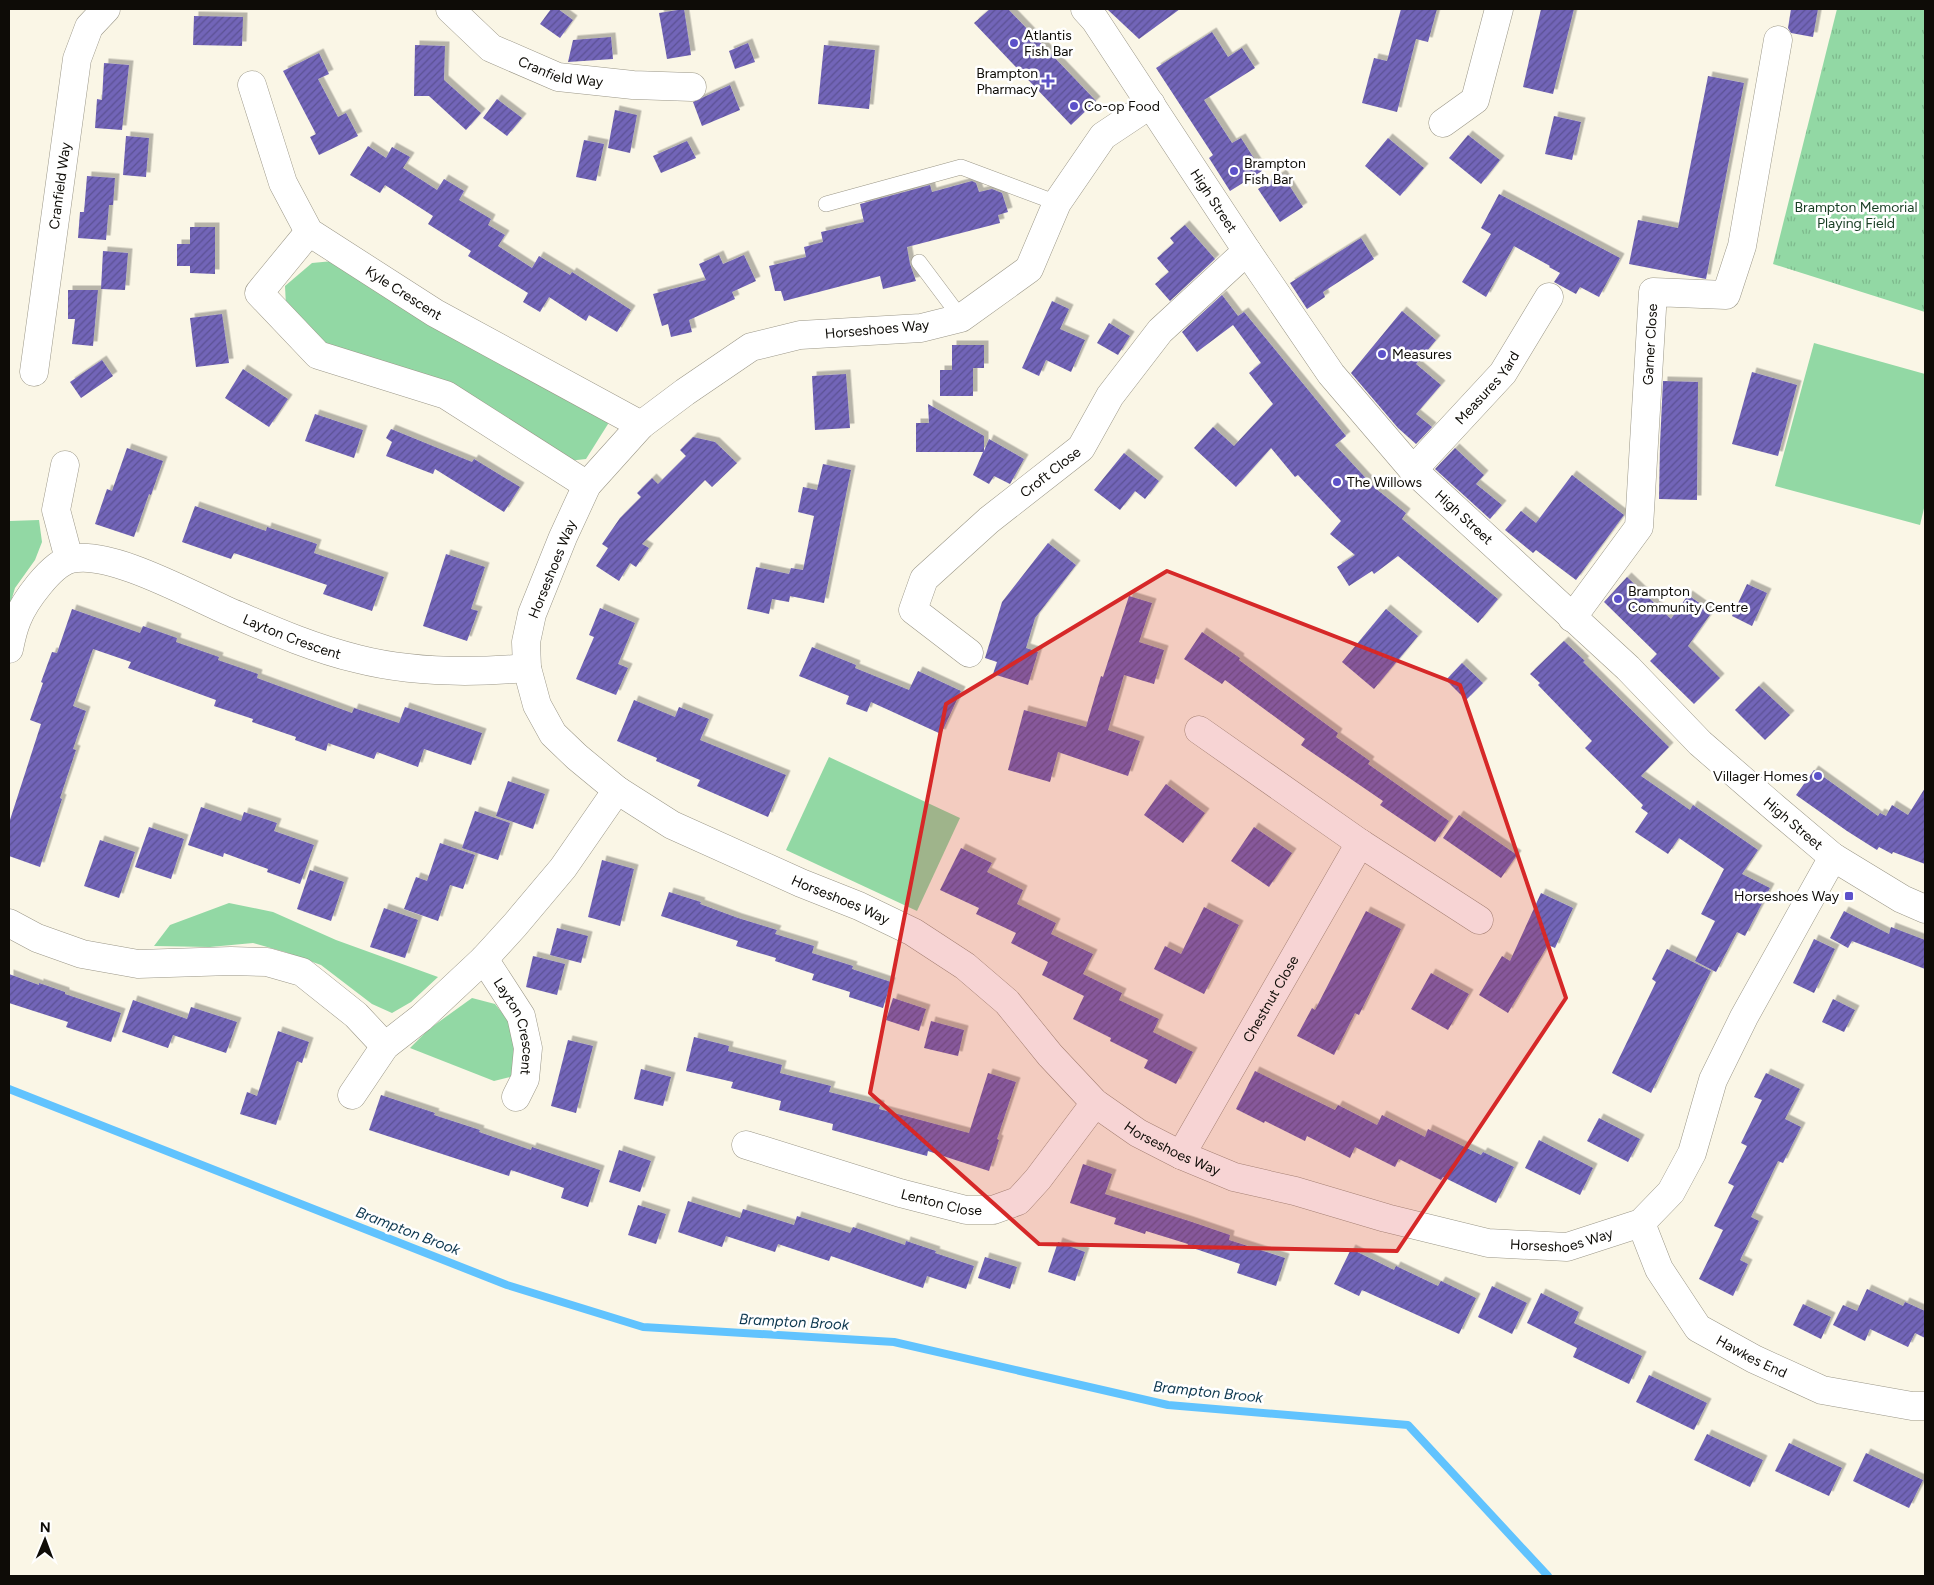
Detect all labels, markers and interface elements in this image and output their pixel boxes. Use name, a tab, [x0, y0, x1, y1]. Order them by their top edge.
place label: Atlantis Fish Bar	[1024, 27, 1073, 60]
marker: Atlantis Fish Bar	[1008, 37, 1020, 49]
street label: Cranfield Way	[515, 53, 605, 91]
place label: Brampton Pharmacy	[976, 65, 1039, 98]
marker: Brampton Pharmacy	[1042, 75, 1054, 87]
place label: Co-op Food	[1084, 98, 1160, 115]
marker: Co-op Food	[1068, 100, 1080, 112]
street label: Cranfield Way	[46, 140, 75, 231]
place label: Brampton Fish Bar	[1244, 155, 1306, 188]
marker: Brampton Fish Bar	[1228, 165, 1240, 177]
street label: High Street	[1186, 166, 1240, 236]
park label: Brampton Memorial Playing Field	[1795, 199, 1917, 232]
street label: Kyle Crescent	[362, 263, 445, 324]
street label: Garner Close	[1639, 303, 1661, 386]
street label: Horseshoes Way	[824, 316, 931, 343]
place label: Measures	[1392, 346, 1452, 363]
marker: Measures	[1376, 348, 1388, 360]
street label: Measures Yard	[1452, 348, 1523, 428]
street label: Croft Close	[1017, 443, 1085, 502]
place label: The Willows	[1347, 474, 1422, 491]
marker: The Willows	[1331, 476, 1343, 488]
street label: High Street	[1431, 487, 1496, 548]
street label: Horseshoes Way	[525, 517, 580, 621]
place label: Brampton Community Centre	[1628, 583, 1749, 616]
marker: Brampton Community Centre	[1612, 593, 1624, 605]
street label: Layton Crescent	[240, 611, 343, 663]
place label: Villager Homes	[1713, 768, 1808, 785]
marker: Villager Homes	[1812, 770, 1824, 782]
street label: High Street	[1760, 794, 1826, 854]
street label: Horseshoes Way	[789, 872, 893, 929]
place label: Horseshoes Way	[1734, 888, 1840, 905]
marker: Horseshoes Way	[1843, 890, 1855, 902]
street label: Chestnut Close	[1239, 952, 1303, 1046]
street label: Layton Crescent	[490, 975, 536, 1076]
street label: Horseshoes Way	[1121, 1118, 1223, 1180]
street label: Lenton Close	[899, 1186, 982, 1219]
water label: Brampton Brook	[353, 1203, 463, 1259]
street label: Horseshoes Way	[1510, 1224, 1616, 1256]
water label: Brampton Brook	[738, 1310, 850, 1334]
street label: Hawkes End	[1713, 1332, 1790, 1382]
water label: Brampton Brook	[1152, 1377, 1264, 1407]
north arrow	[20, 1515, 70, 1565]
text: N	[40, 1519, 51, 1536]

